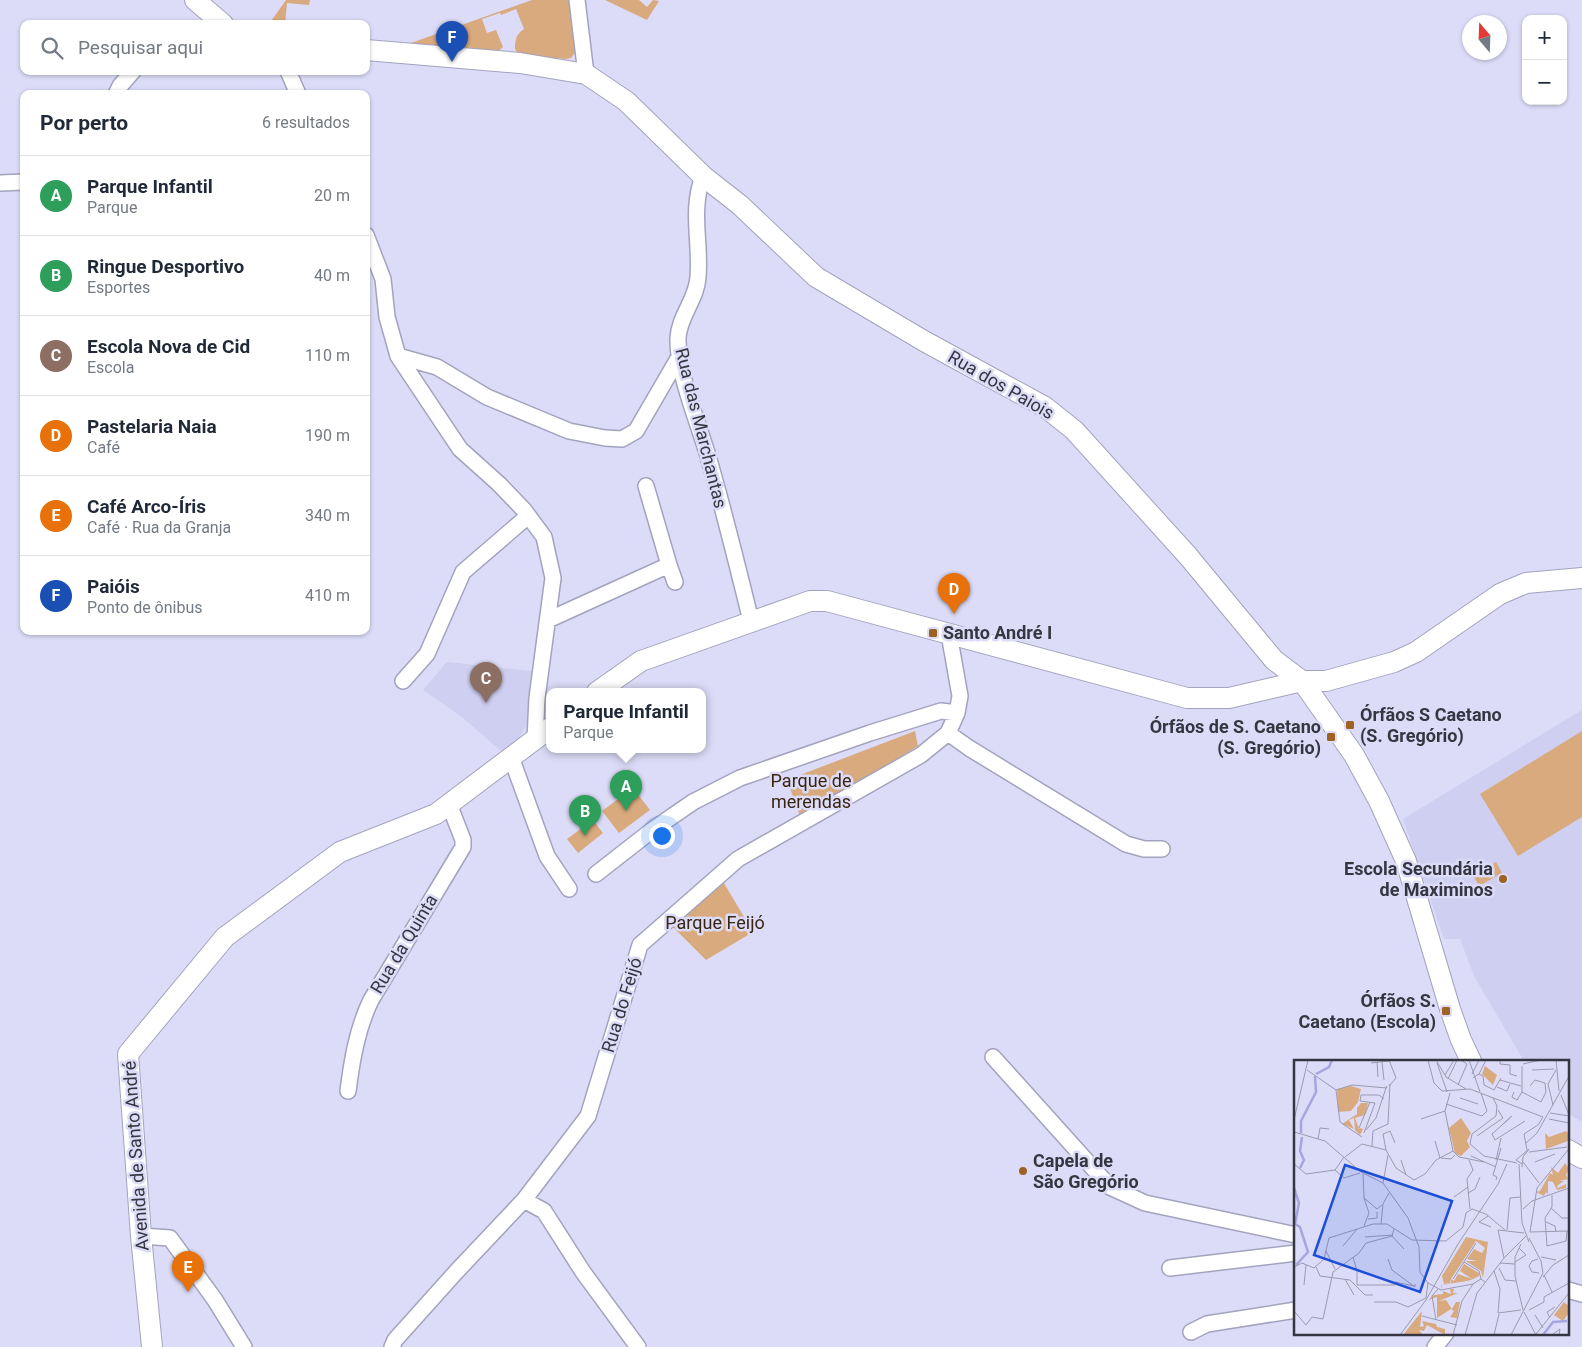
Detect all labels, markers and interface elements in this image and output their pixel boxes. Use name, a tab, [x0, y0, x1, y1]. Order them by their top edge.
north arrow	[1462, 15, 1507, 60]
map controls	[1522, 15, 1567, 105]
button: +	[1522, 15, 1567, 60]
search box	[20, 20, 370, 75]
pin: F	[436, 21, 468, 62]
icon: search	[38, 34, 66, 62]
text: Pesquisar aqui	[78, 36, 203, 59]
button: −	[1522, 60, 1567, 105]
text: Por perto	[40, 111, 128, 135]
text: 6 resultados	[262, 113, 350, 132]
text: Parque Infantil	[87, 175, 213, 198]
text: A	[51, 186, 61, 205]
text: 20 m	[314, 186, 350, 205]
text: Parque	[87, 198, 137, 217]
text: Ringue Desportivo	[87, 255, 244, 278]
text: B	[51, 266, 61, 285]
text: 40 m	[314, 266, 350, 285]
text: Esportes	[87, 278, 150, 297]
text: Escola Nova de Cid	[87, 335, 250, 358]
text: C	[51, 346, 61, 365]
text: 110 m	[305, 346, 350, 365]
street label: Rua das Marchantas	[671, 346, 732, 510]
street label: Rua dos Paiois	[945, 346, 1058, 423]
text: Escola	[87, 358, 134, 377]
text: Pastelaria Naia	[87, 415, 217, 438]
text: D	[51, 426, 61, 445]
text: 190 m	[305, 426, 350, 445]
text: Café	[87, 438, 120, 457]
text: Café Arco-Íris	[87, 495, 206, 518]
text: E	[52, 506, 61, 525]
text: 340 m	[305, 506, 350, 525]
text: Café · Rua da Granja	[87, 518, 231, 537]
pin: D	[938, 573, 970, 614]
text: Paióis	[87, 575, 140, 598]
text: F	[52, 586, 60, 605]
text: 410 m	[305, 586, 350, 605]
text: Ponto de ônibus	[87, 598, 203, 617]
place label: Santo André I	[943, 622, 1052, 643]
marker: Santo André I	[927, 627, 939, 639]
pin: C	[470, 662, 502, 703]
popup	[546, 688, 706, 753]
text: Parque Infantil	[563, 700, 689, 723]
place label: Órfãos S Caetano (S. Gregório)	[1360, 704, 1502, 747]
place label: Órfãos de S. Caetano (S. Gregório)	[1150, 716, 1321, 759]
marker: Órfãos S Caetano (S. Gregório)	[1344, 719, 1356, 731]
text: Parque	[563, 723, 614, 742]
marker: Órfãos de S. Caetano (S. Gregório)	[1325, 731, 1337, 743]
pin: A	[610, 770, 642, 811]
park label: Parque de merendas	[771, 770, 851, 812]
pin: B	[569, 795, 601, 836]
your location	[649, 823, 675, 849]
place label: Escola Secundária de Maximinos	[1344, 858, 1493, 900]
marker: Escola Secundária de Maximinos	[1497, 873, 1509, 885]
street label: Rua da Quinta	[366, 890, 441, 997]
park label: Parque Feijó	[665, 912, 765, 933]
street label: Rua do Feijó	[597, 955, 646, 1055]
place label: Órfãos S. Caetano (Escola)	[1299, 990, 1436, 1033]
marker: Órfãos S. Caetano (Escola)	[1440, 1005, 1452, 1017]
street label: Avenida de Santo André	[118, 1060, 153, 1252]
inset map	[1294, 1060, 1570, 1334]
place label: Capela de São Gregório	[1033, 1150, 1139, 1192]
marker: Capela de São Gregório	[1017, 1165, 1029, 1177]
pin: E	[172, 1251, 204, 1292]

